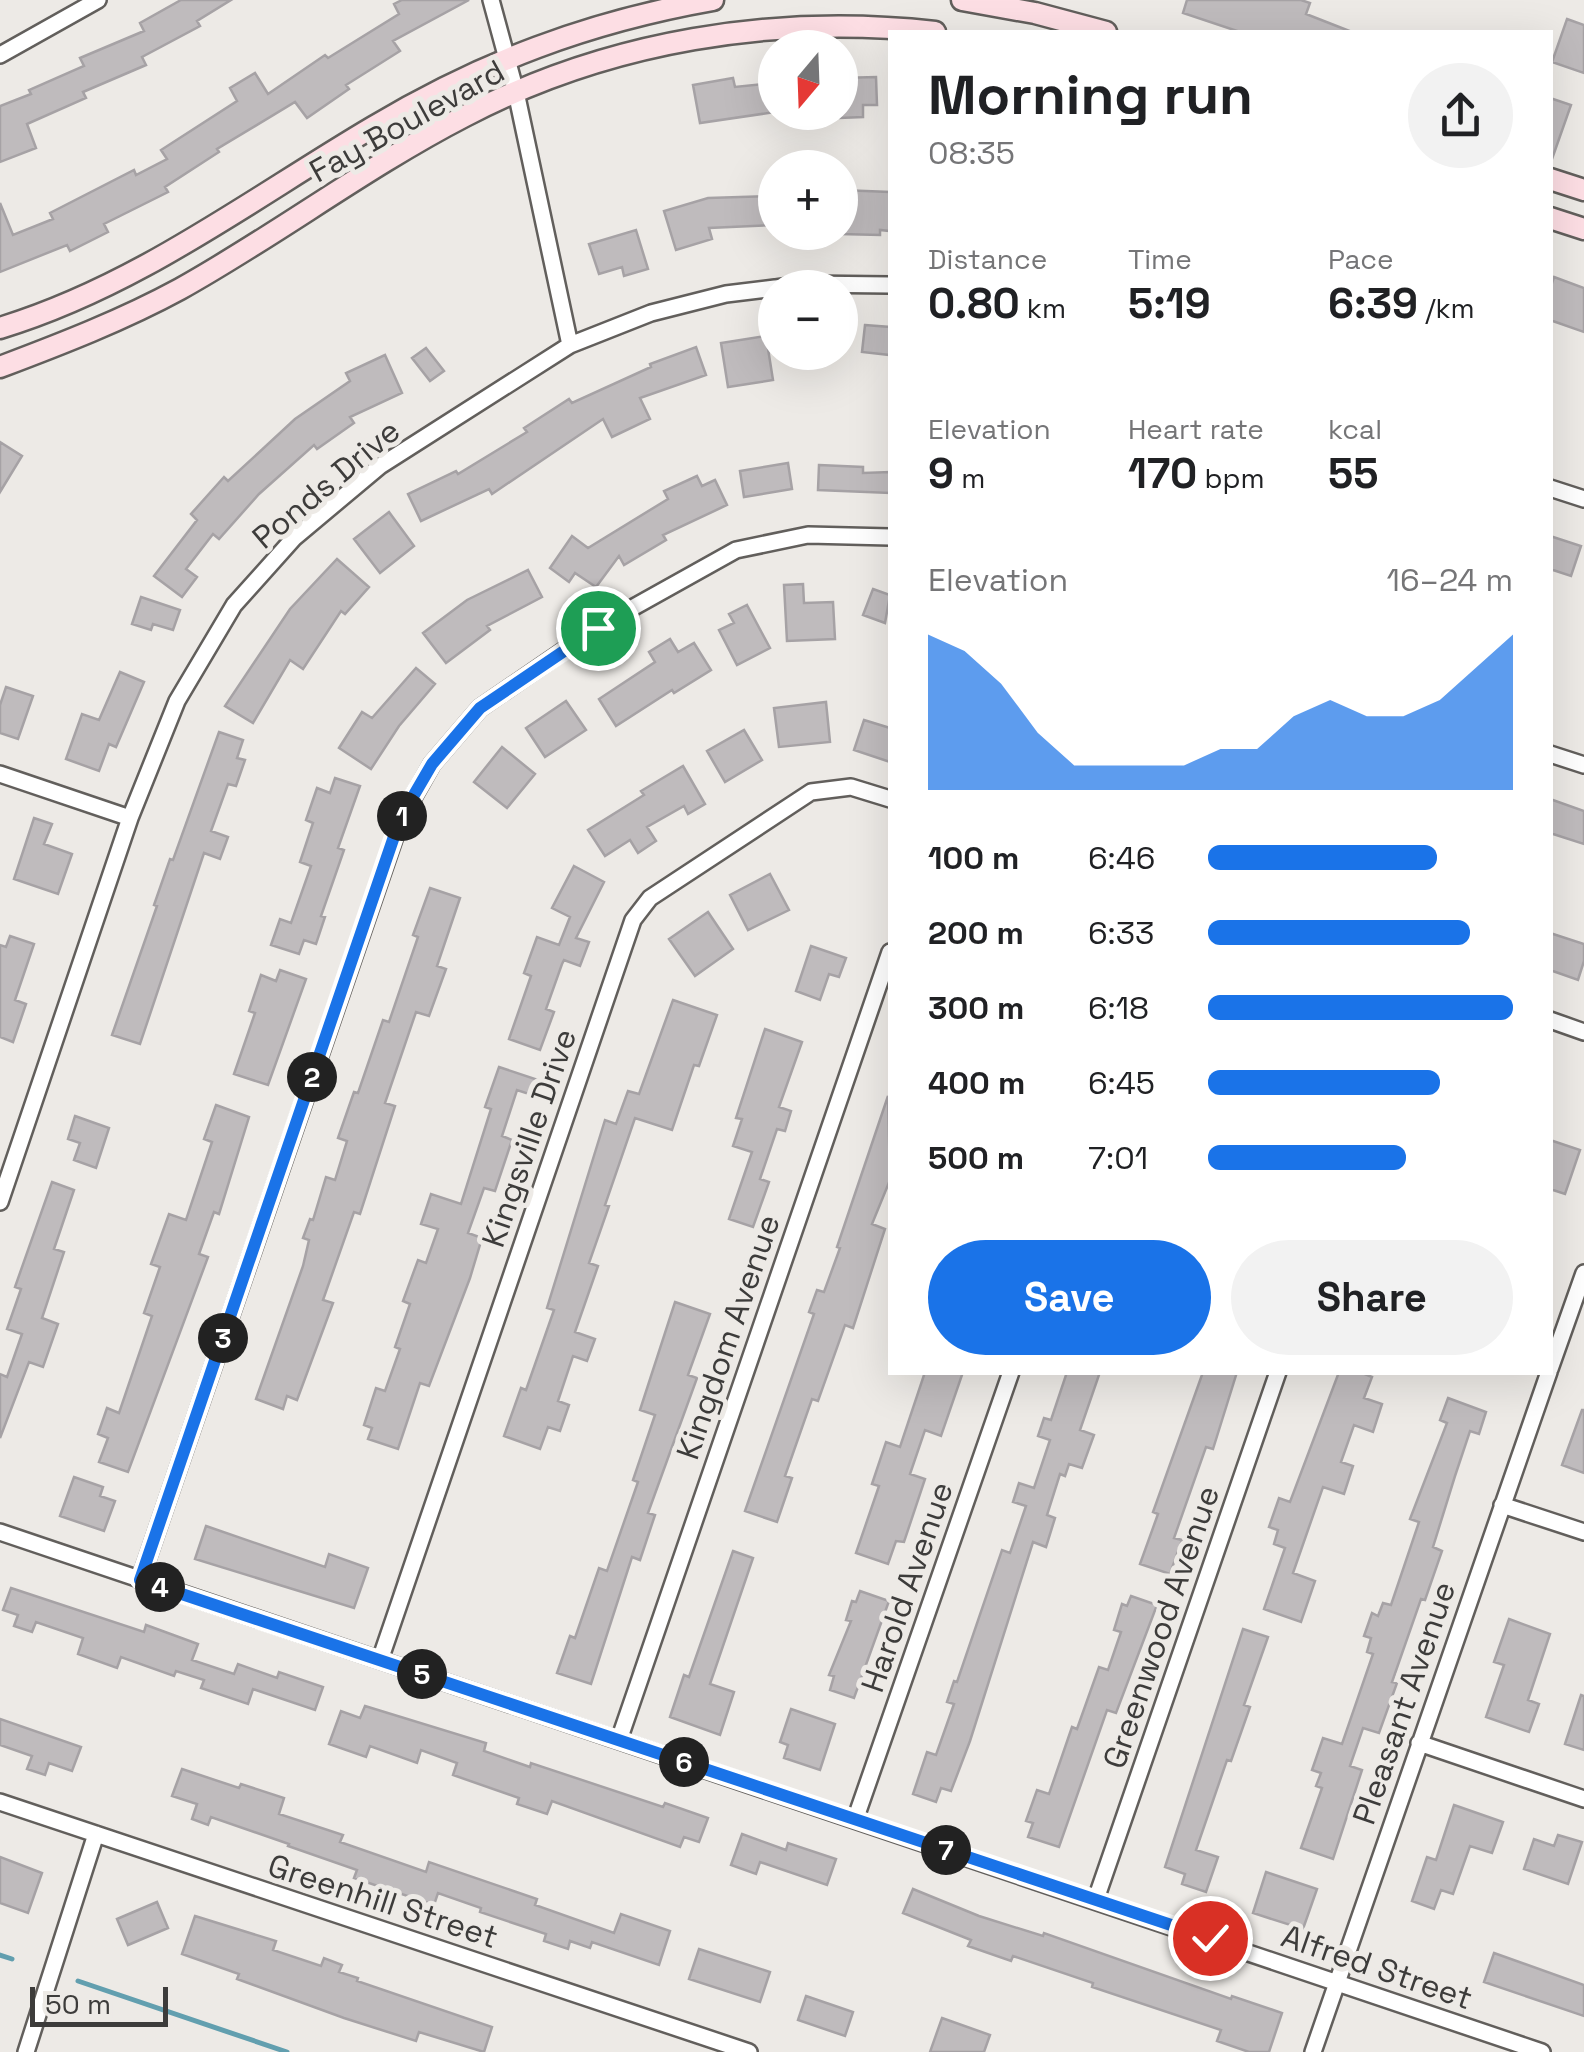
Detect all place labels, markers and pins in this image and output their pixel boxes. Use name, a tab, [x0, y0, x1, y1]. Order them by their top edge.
pin	[556, 586, 641, 671]
pin: 1	[377, 791, 427, 841]
pin: 2	[287, 1052, 337, 1102]
pin: 3	[198, 1313, 248, 1363]
pin: 4	[135, 1562, 185, 1612]
pin: 5	[397, 1649, 447, 1699]
pin: 6	[659, 1737, 709, 1787]
pin: 7	[921, 1825, 971, 1875]
pin	[1168, 1896, 1253, 1981]

